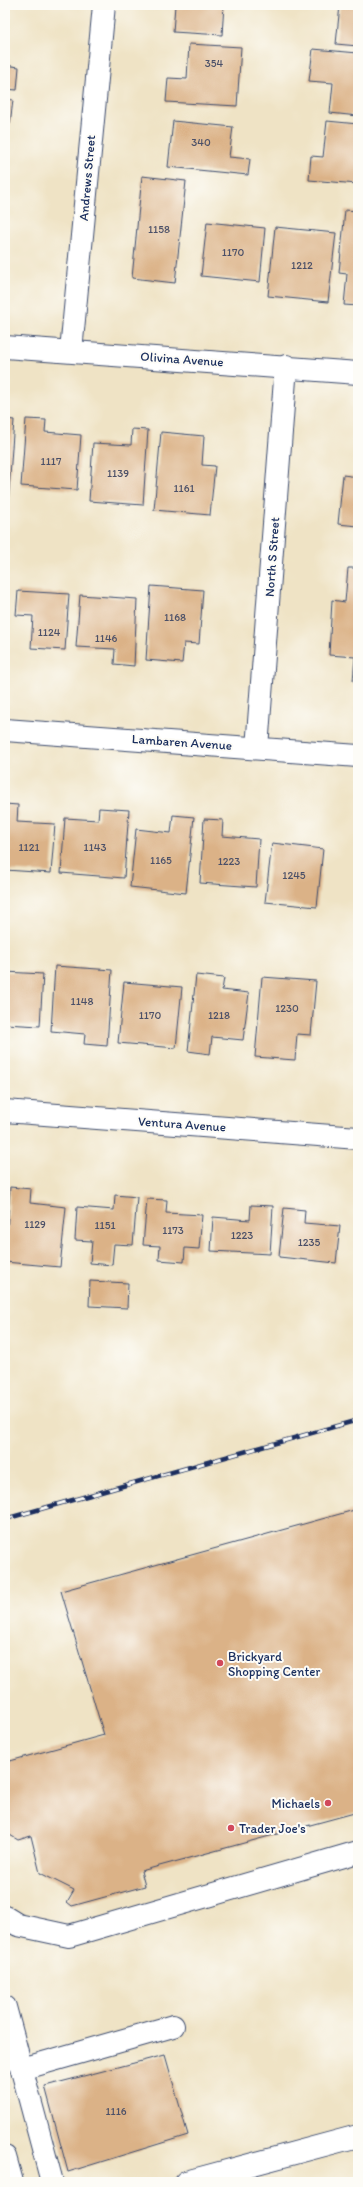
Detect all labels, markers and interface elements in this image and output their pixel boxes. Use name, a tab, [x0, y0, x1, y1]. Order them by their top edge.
house number: 354	[205, 57, 224, 70]
street label: Andrews Street	[76, 134, 98, 222]
house number: 340	[191, 136, 211, 149]
house number: 1158	[148, 223, 170, 236]
house number: 1170	[222, 246, 244, 259]
house number: 1212	[291, 259, 313, 272]
street label: Olivina Avenue	[140, 349, 224, 369]
house number: 1117	[41, 455, 62, 468]
house number: 1139	[107, 467, 129, 480]
house number: 1161	[173, 482, 195, 495]
street label: North S Street	[262, 517, 282, 597]
house number: 1168	[164, 611, 186, 624]
house number: 1124	[38, 626, 61, 639]
house number: 1146	[95, 632, 117, 645]
street label: Lambaren Avenue	[131, 731, 233, 753]
house number: 1121	[18, 841, 40, 854]
house number: 1143	[84, 841, 106, 854]
house number: 1165	[150, 854, 172, 867]
house number: 1223	[218, 855, 240, 868]
house number: 1245	[282, 869, 306, 882]
house number: 1148	[71, 995, 93, 1008]
house number: 1230	[275, 1002, 299, 1015]
house number: 1170	[139, 1009, 161, 1022]
house number: 1218	[208, 1009, 230, 1022]
street label: Ventura Avenue	[138, 1113, 226, 1135]
house number: 1129	[24, 1218, 46, 1231]
house number: 1151	[94, 1219, 116, 1232]
house number: 1173	[162, 1224, 184, 1237]
house number: 1223	[231, 1229, 253, 1242]
house number: 1235	[298, 1236, 321, 1249]
place label: Brickyard Shopping Center	[228, 1649, 321, 1679]
marker: Brickyard Shopping Center	[215, 1658, 225, 1668]
place label: Michaels	[272, 1796, 320, 1811]
marker: Michaels	[323, 1798, 333, 1808]
place label: Trader Joe's	[239, 1821, 306, 1836]
marker: Trader Joe's	[226, 1823, 236, 1833]
house number: 1116	[105, 2105, 127, 2118]

